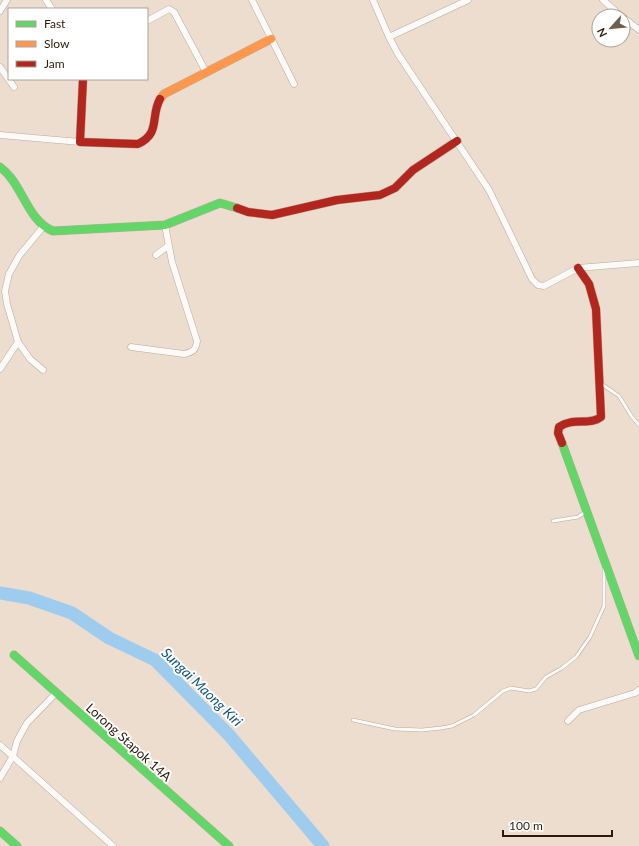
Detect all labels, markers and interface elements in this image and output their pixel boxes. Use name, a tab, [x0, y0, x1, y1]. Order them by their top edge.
legend	[8, 8, 148, 80]
north arrow	[591, 8, 631, 48]
text: Fast	[44, 16, 66, 31]
text: N	[594, 26, 609, 39]
text: Slow	[44, 36, 70, 51]
text: Jam	[44, 56, 65, 71]
water label: Sungai Maong Kiri	[158, 644, 247, 730]
street label: Lorong Stapok 14A	[83, 700, 175, 785]
scale bar	[503, 812, 612, 838]
text: 100 m	[509, 818, 543, 833]

